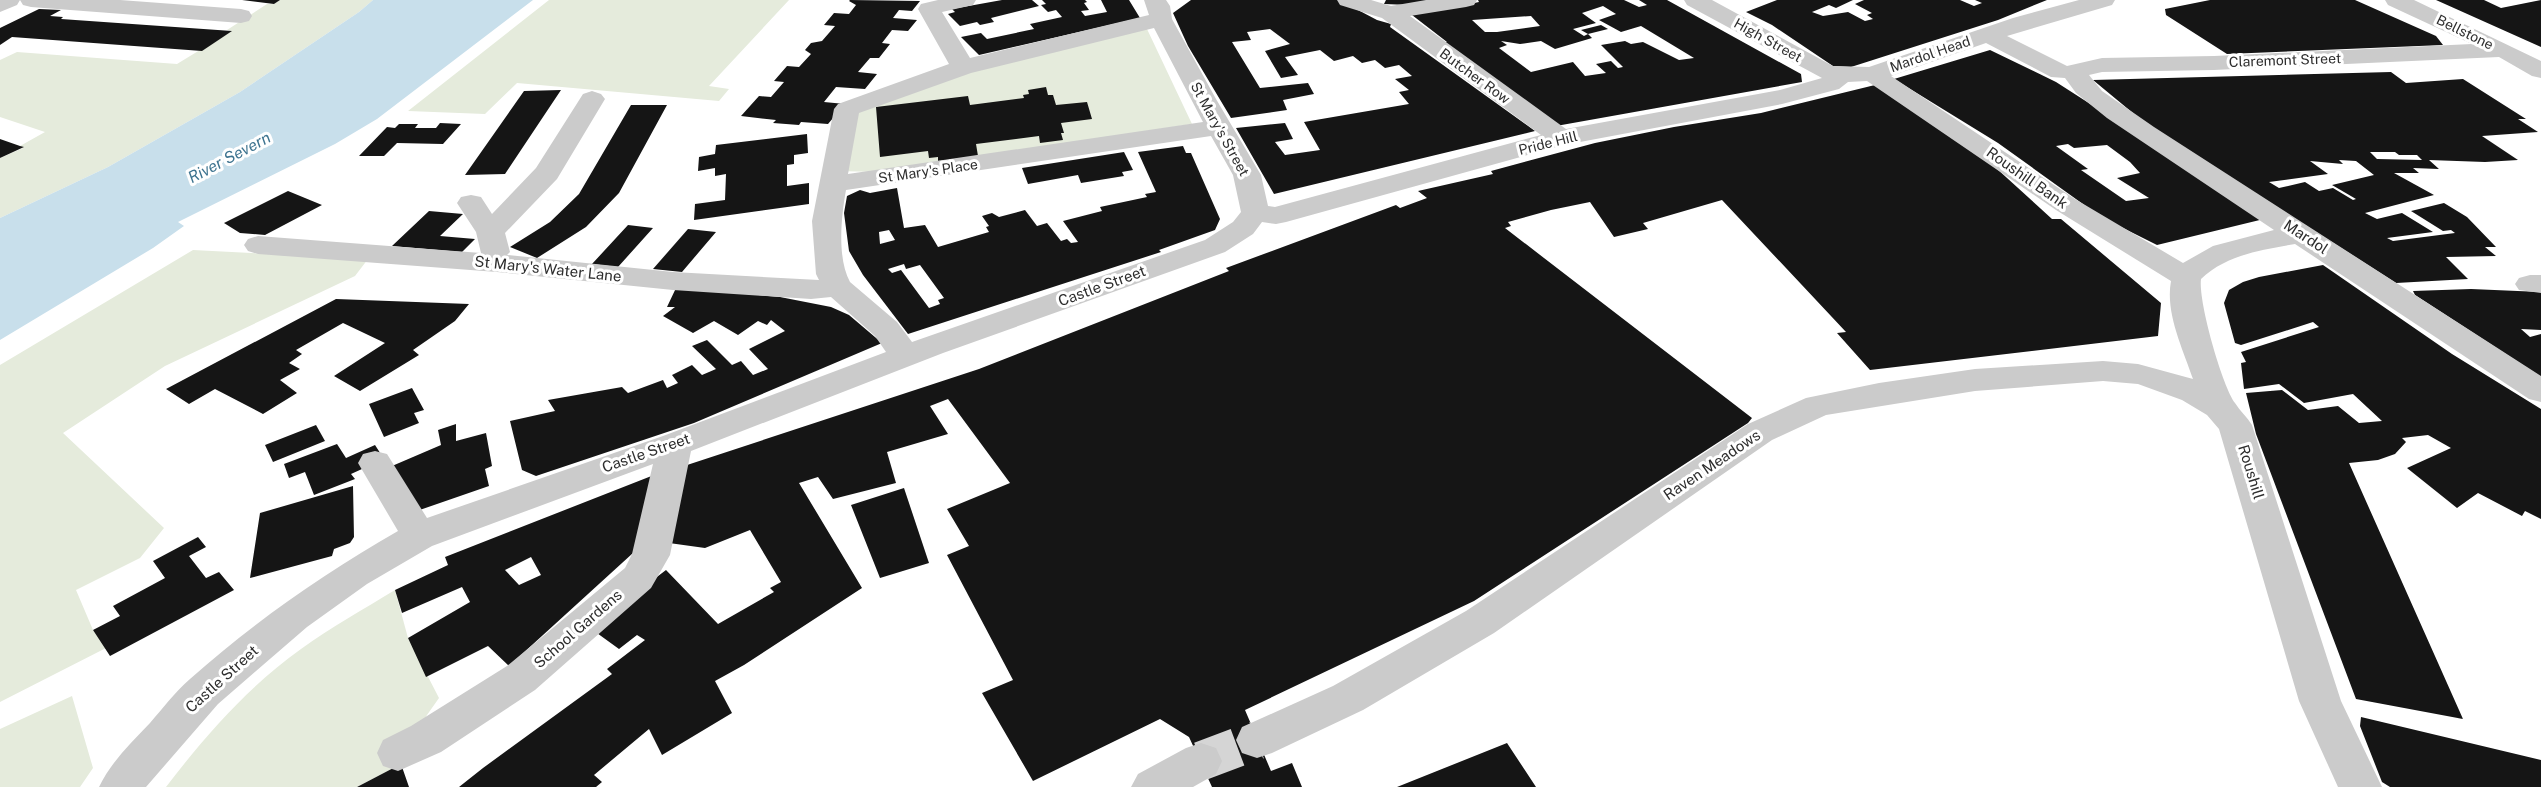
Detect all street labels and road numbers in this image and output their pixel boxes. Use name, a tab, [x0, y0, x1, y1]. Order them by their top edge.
street label: Bellstone	[2434, 11, 2496, 53]
street label: High Street	[1731, 15, 1805, 65]
street label: Mardol Head	[1888, 33, 1972, 75]
street label: Butcher Row	[1437, 45, 1513, 107]
street label: Claremont Street	[2229, 50, 2341, 70]
street label: St Mary's Street	[1188, 79, 1252, 179]
street label: Pride Hill	[1517, 128, 1579, 158]
street label: Roushill Bank	[1983, 143, 2071, 212]
street label: St Mary's Place	[877, 156, 979, 186]
street label: Mardol	[2281, 216, 2332, 257]
street label: St Mary's Water Lane	[474, 252, 622, 285]
street label: Castle Street	[1056, 262, 1148, 309]
street label: Raven Meadows	[1660, 426, 1763, 503]
street label: Castle Street	[600, 430, 692, 475]
street label: Roushill	[2235, 443, 2268, 501]
street label: School Gardens	[530, 586, 625, 671]
street label: Castle Street	[182, 642, 262, 716]

